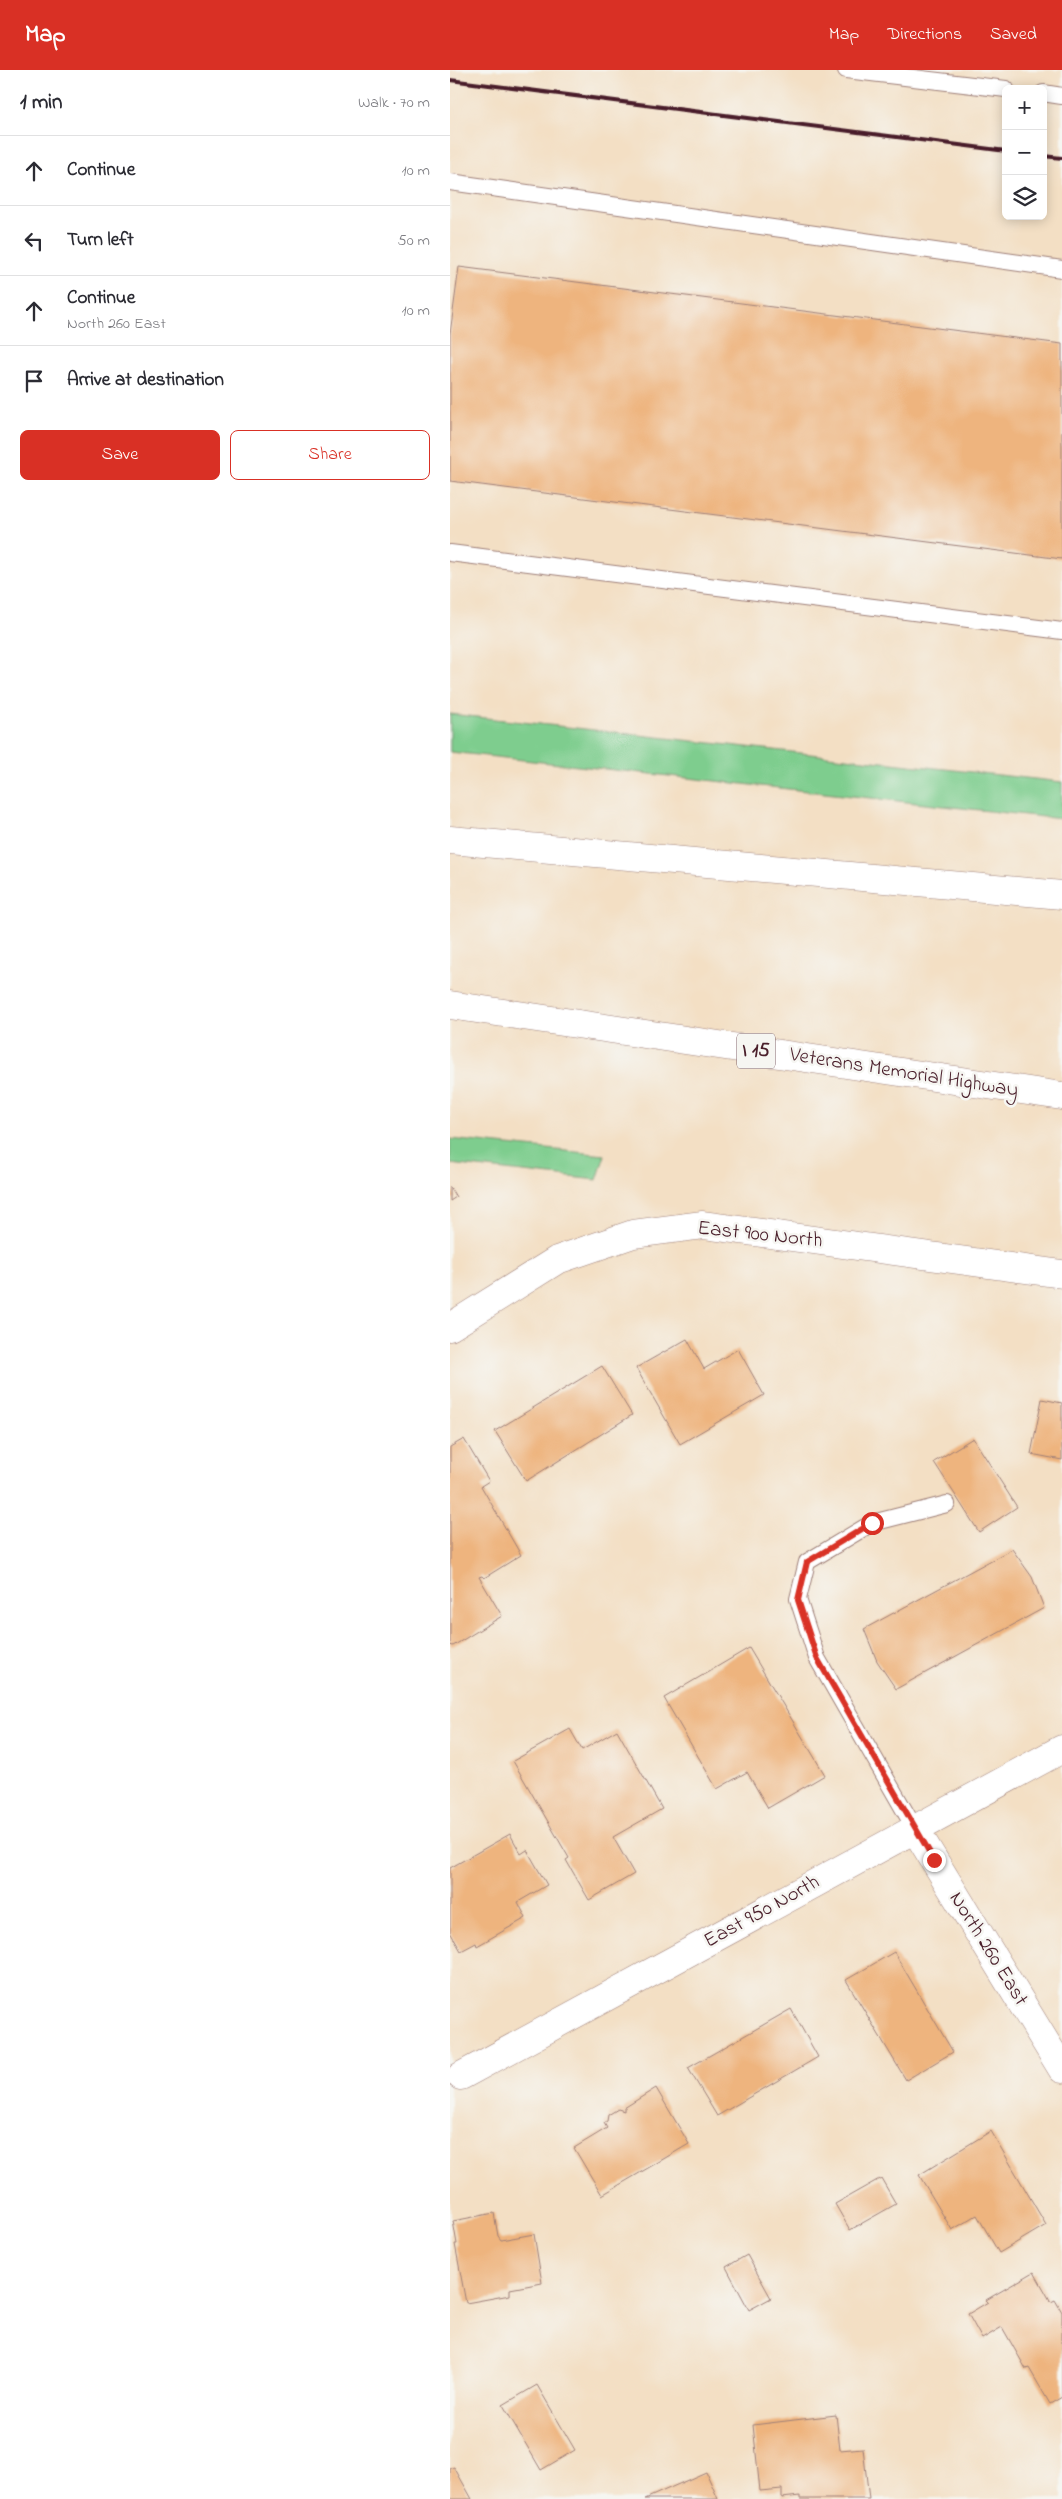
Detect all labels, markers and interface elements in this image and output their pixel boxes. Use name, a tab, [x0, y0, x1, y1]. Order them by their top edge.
text: Map	[25, 18, 66, 53]
text: Map	[829, 22, 859, 48]
text: Directions	[887, 22, 962, 48]
text: Saved	[990, 22, 1037, 48]
map controls	[1002, 85, 1047, 220]
button: +	[1002, 85, 1047, 130]
text: 1 min	[20, 88, 62, 118]
text: Walk · 70 m	[358, 91, 430, 115]
button: −	[1002, 130, 1047, 175]
icon: ahead	[20, 157, 48, 185]
text: Continue	[67, 157, 135, 184]
text: 10 m	[402, 159, 430, 183]
button: layers	[1002, 175, 1047, 220]
icon: left	[20, 227, 48, 255]
text: Turn left	[67, 227, 134, 254]
text: 50 m	[398, 229, 430, 253]
text: Continue	[67, 285, 135, 312]
icon: ahead	[20, 297, 48, 325]
text: 10 m	[402, 299, 430, 323]
text: North 260 East	[67, 312, 166, 336]
icon: arrive	[20, 367, 48, 395]
text: Arrive at destination	[67, 367, 224, 394]
button: Save	[20, 430, 220, 480]
button: Share	[230, 430, 430, 480]
road number: I 15	[737, 1034, 775, 1068]
street label: Veterans Memorial Highway	[786, 1040, 1020, 1108]
street label: East 900 North	[696, 1214, 824, 1256]
route start	[861, 1512, 884, 1535]
route end	[923, 1849, 946, 1872]
street label: East 950 North	[699, 1868, 825, 1956]
street label: North 260 East	[941, 1886, 1035, 2012]

